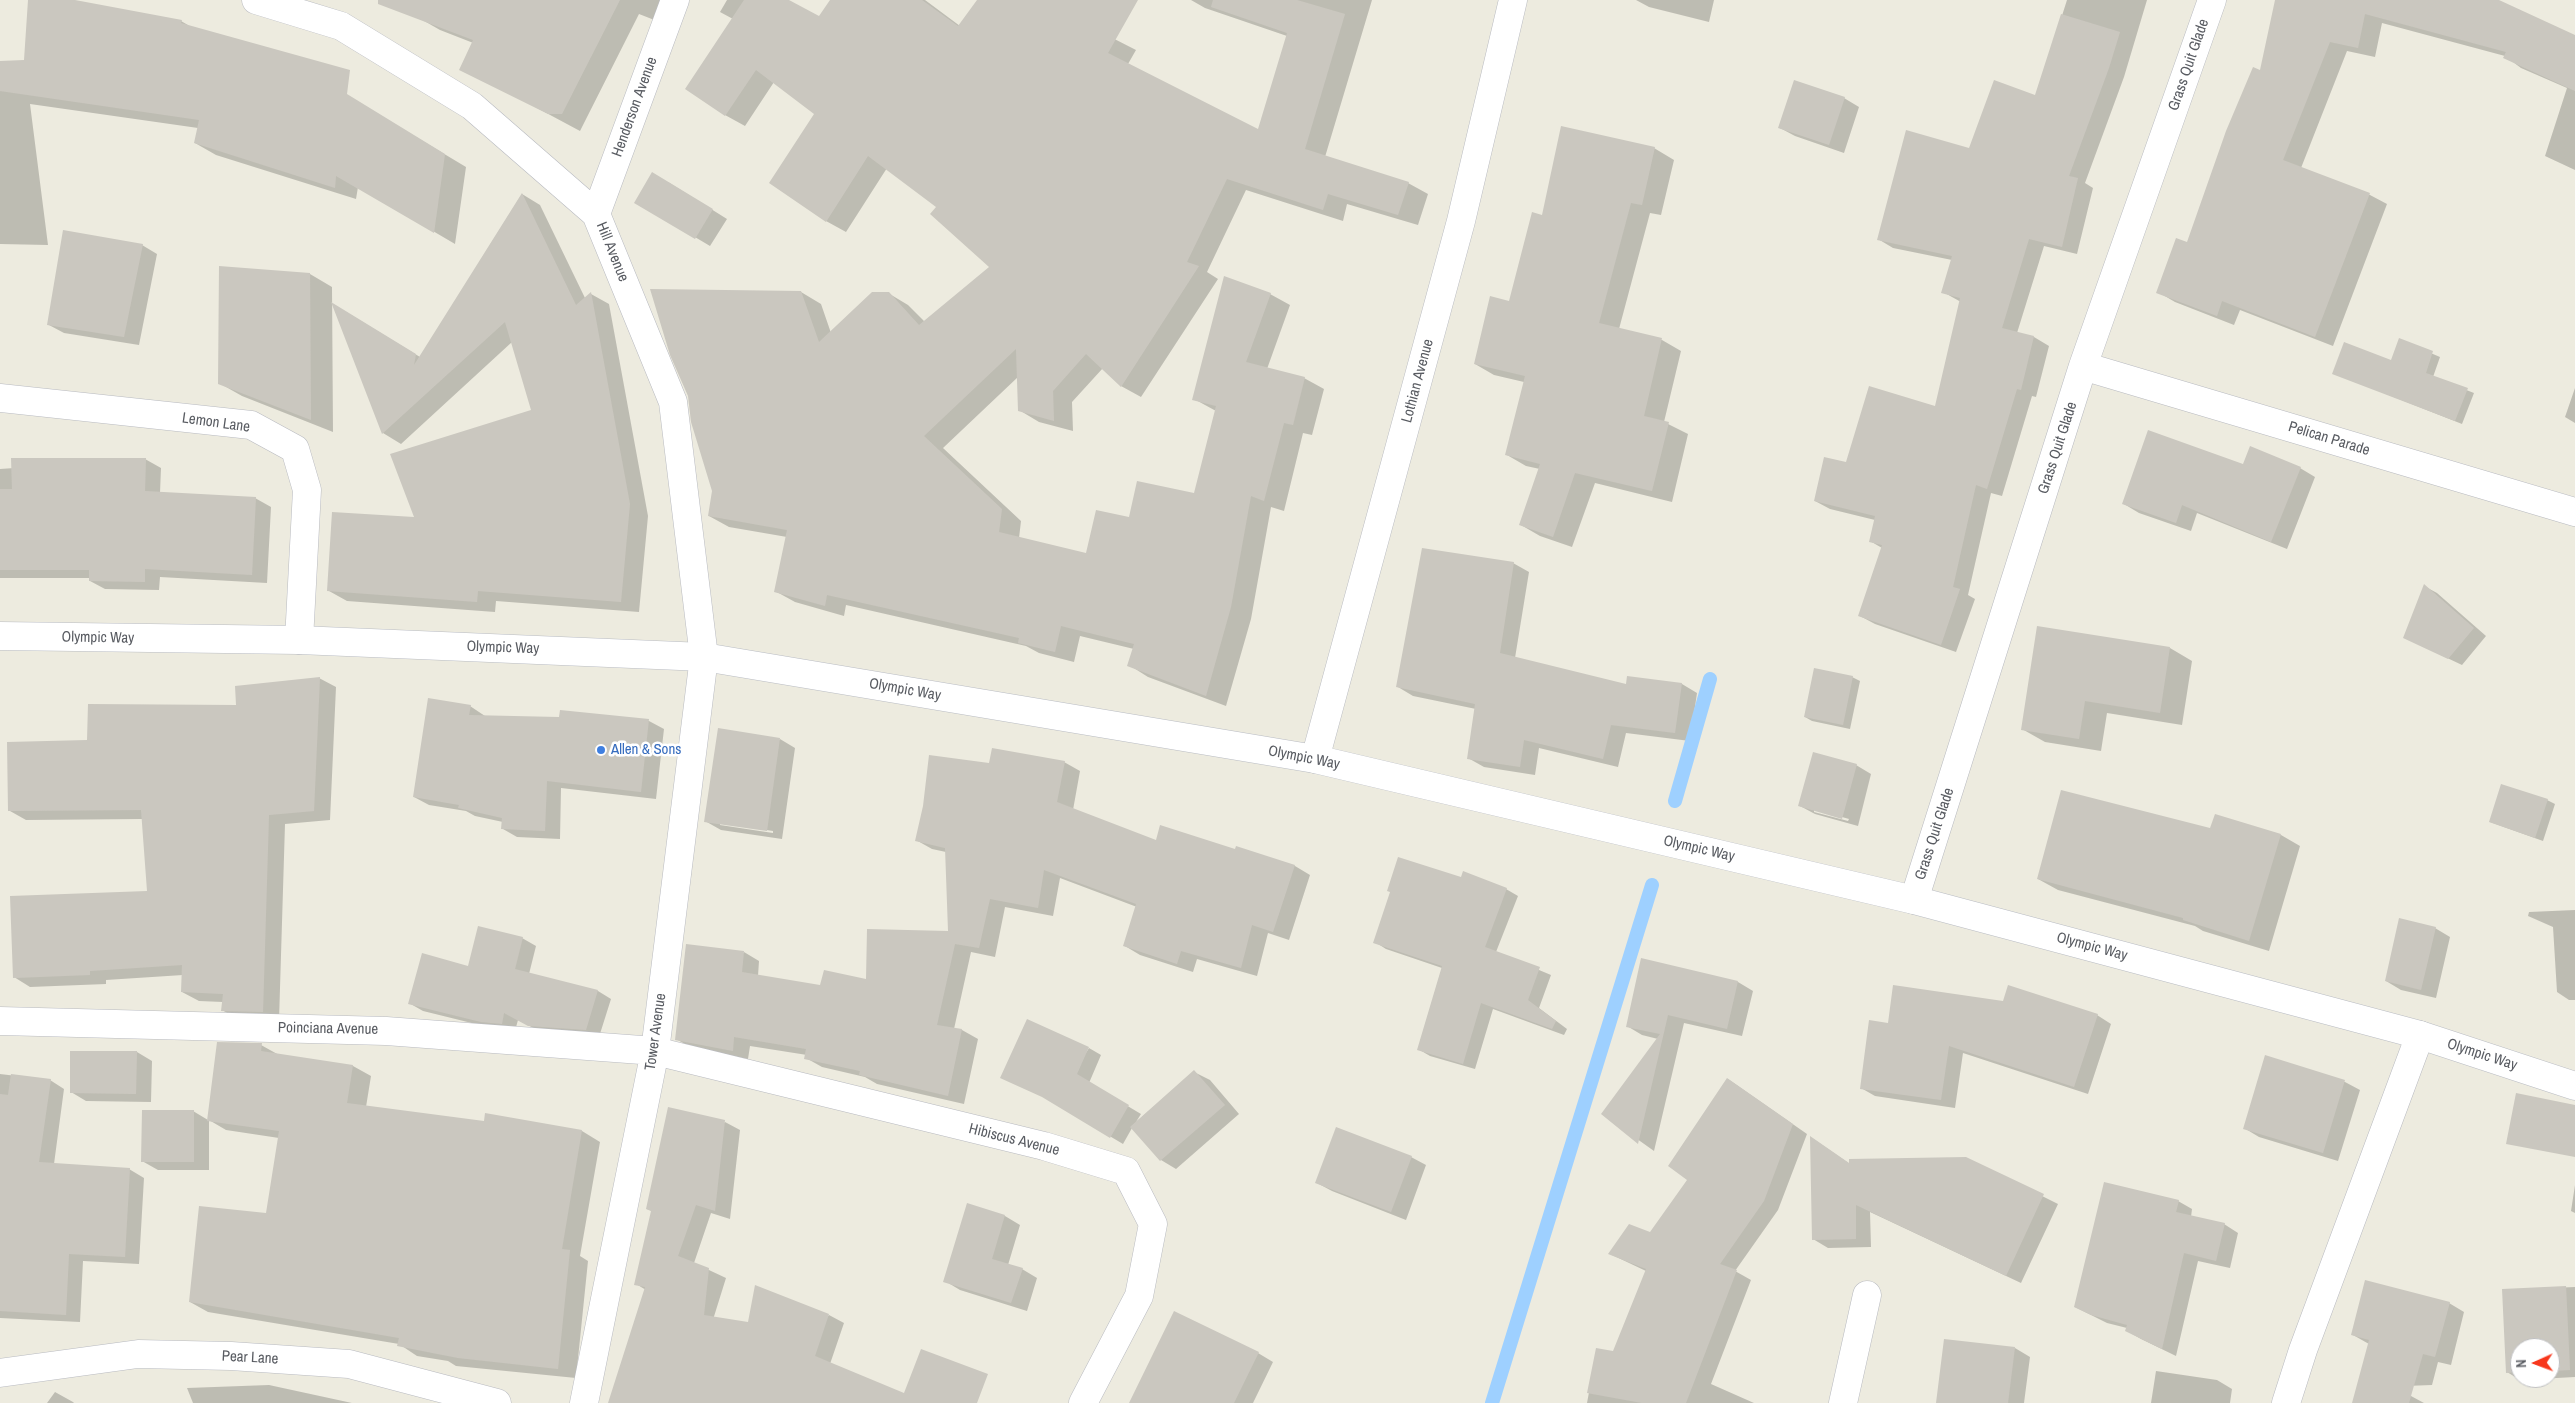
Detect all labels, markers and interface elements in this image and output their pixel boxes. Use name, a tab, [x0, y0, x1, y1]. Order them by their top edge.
street label: Grass Quit Glade	[2165, 17, 2213, 113]
street label: Henderson Avenue	[609, 55, 661, 159]
street label: Hill Avenue	[592, 220, 632, 284]
street label: Lothian Avenue	[1398, 337, 1438, 425]
street label: Grass Quit Glade	[2035, 400, 2081, 496]
street label: Lemon Lane	[181, 409, 251, 437]
street label: Pelican Parade	[2286, 418, 2372, 460]
street label: Olympic Way	[62, 628, 134, 648]
street label: Olympic Way	[466, 638, 540, 658]
street label: Olympic Way	[868, 675, 942, 705]
place label: Allen & Sons	[611, 741, 681, 759]
street label: Olympic Way	[1267, 742, 1341, 774]
marker: Allen & Sons	[595, 744, 607, 756]
street label: Grass Quit Glade	[1912, 786, 1958, 882]
street label: Olympic Way	[1662, 832, 1736, 866]
street label: Olympic Way	[2055, 929, 2129, 965]
street label: Tower Avenue	[642, 992, 670, 1072]
street label: Poinciana Avenue	[278, 1019, 378, 1039]
street label: Olympic Way	[2445, 1035, 2519, 1075]
street label: Hibiscus Avenue	[967, 1120, 1061, 1160]
north arrow	[2510, 1338, 2560, 1388]
street label: Pear Lane	[221, 1348, 279, 1368]
text: N	[2512, 1359, 2530, 1368]

